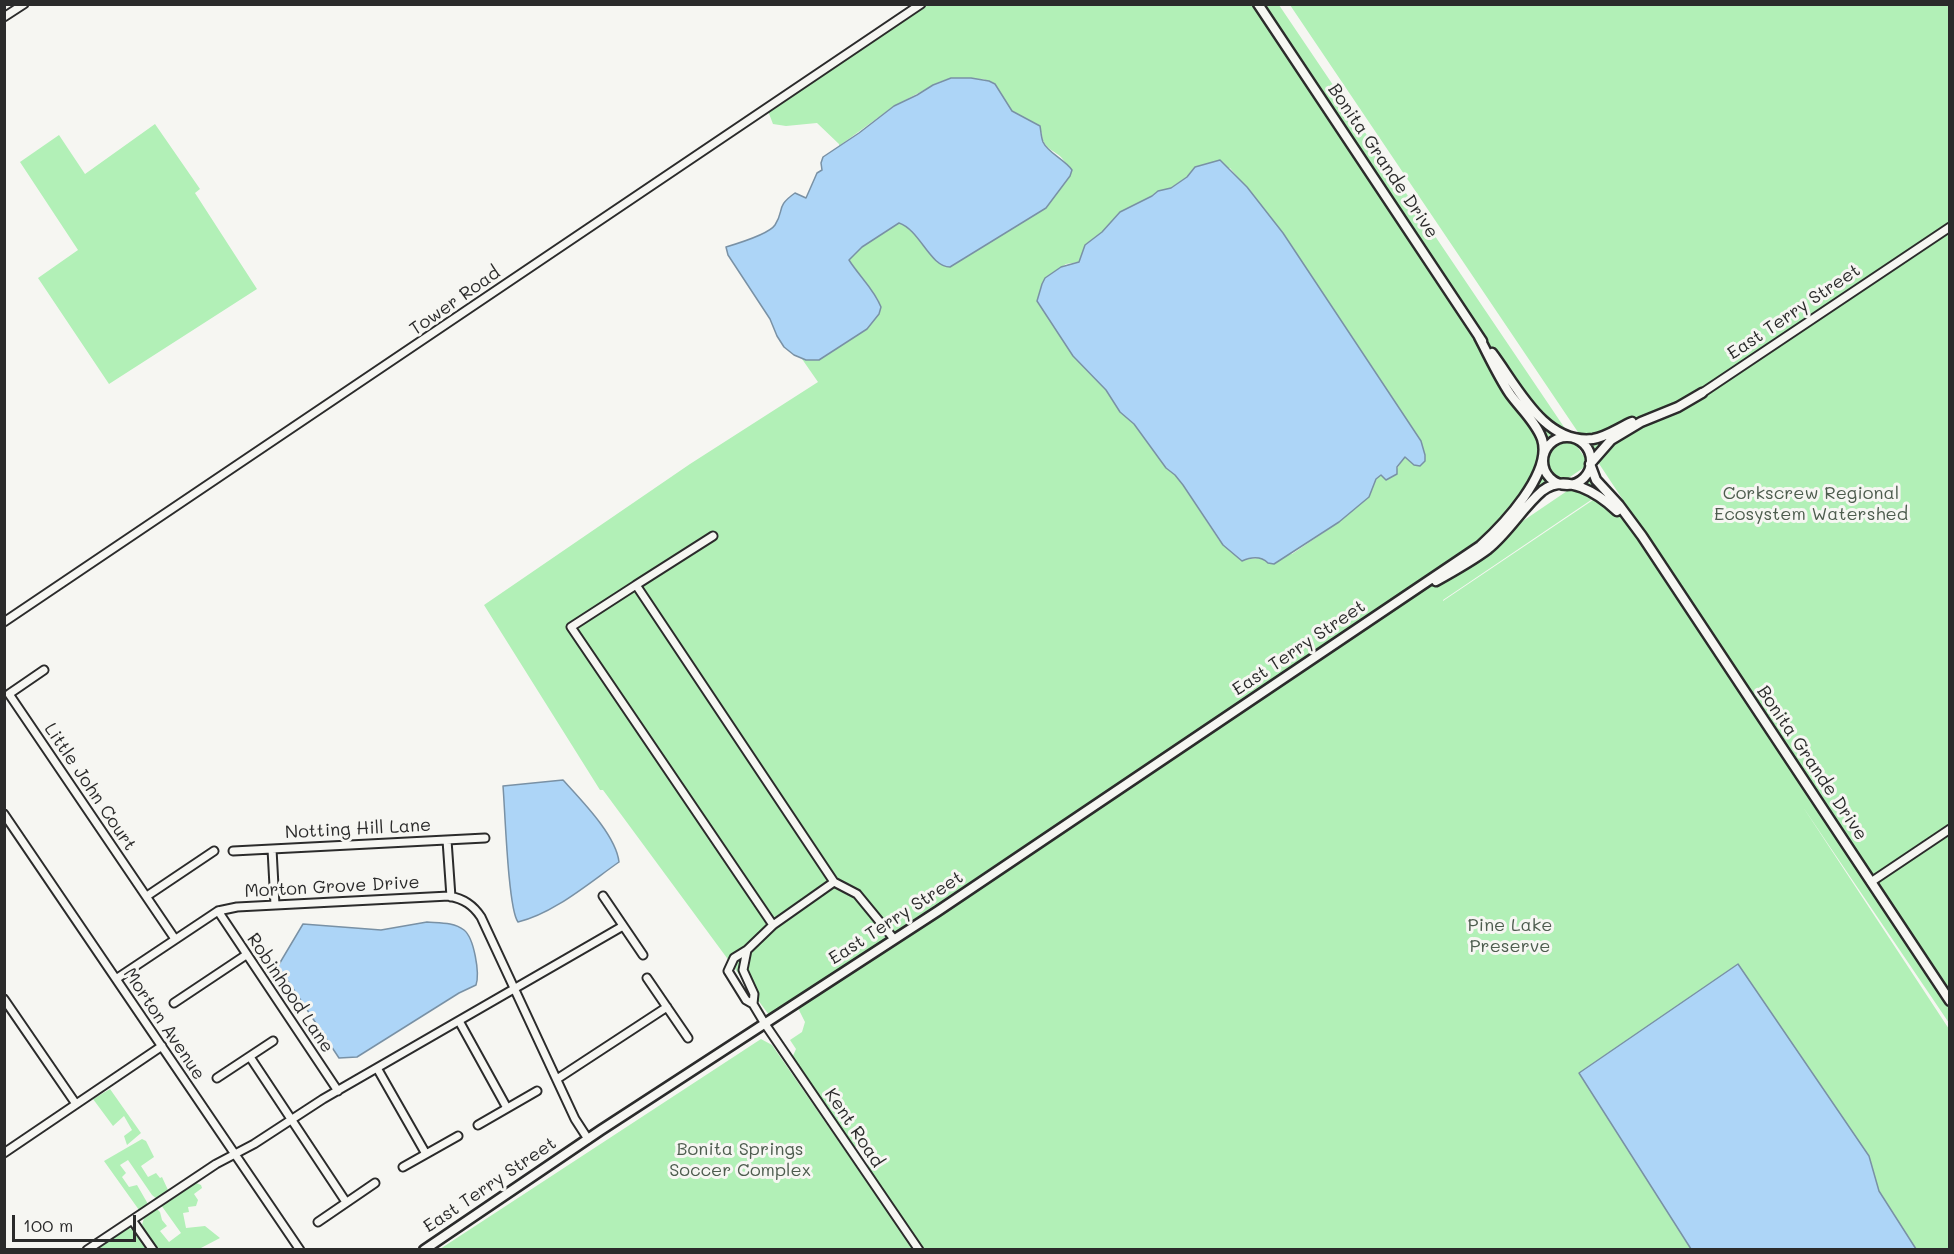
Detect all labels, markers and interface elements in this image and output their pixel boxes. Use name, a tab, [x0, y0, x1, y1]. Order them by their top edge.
street label: Bonita Grande Drive	[1323, 80, 1443, 242]
street label: East Terry Street	[1723, 260, 1865, 364]
street label: Tower Road	[406, 262, 504, 340]
park label: Corkscrew Regional Ecosystem Watershed	[1714, 482, 1908, 524]
street label: East Terry Street	[1228, 596, 1370, 700]
street label: Bonita Grande Drive	[1752, 682, 1872, 844]
street label: Little John Court	[39, 719, 141, 855]
street label: Notting Hill Lane	[284, 814, 432, 844]
street label: East Terry Street	[825, 867, 967, 969]
street label: Morton Grove Drive	[244, 872, 420, 902]
park label: Pine Lake Preserve	[1468, 914, 1552, 956]
street label: Robinhood Lane	[242, 929, 338, 1057]
street label: Morton Avenue	[119, 964, 209, 1084]
street label: Kent Road	[820, 1084, 888, 1172]
street label: East Terry Street	[419, 1133, 561, 1237]
park label: Bonita Springs Soccer Complex	[669, 1138, 811, 1180]
scale bar	[15, 1203, 140, 1241]
text: 100 m	[23, 1213, 73, 1237]

